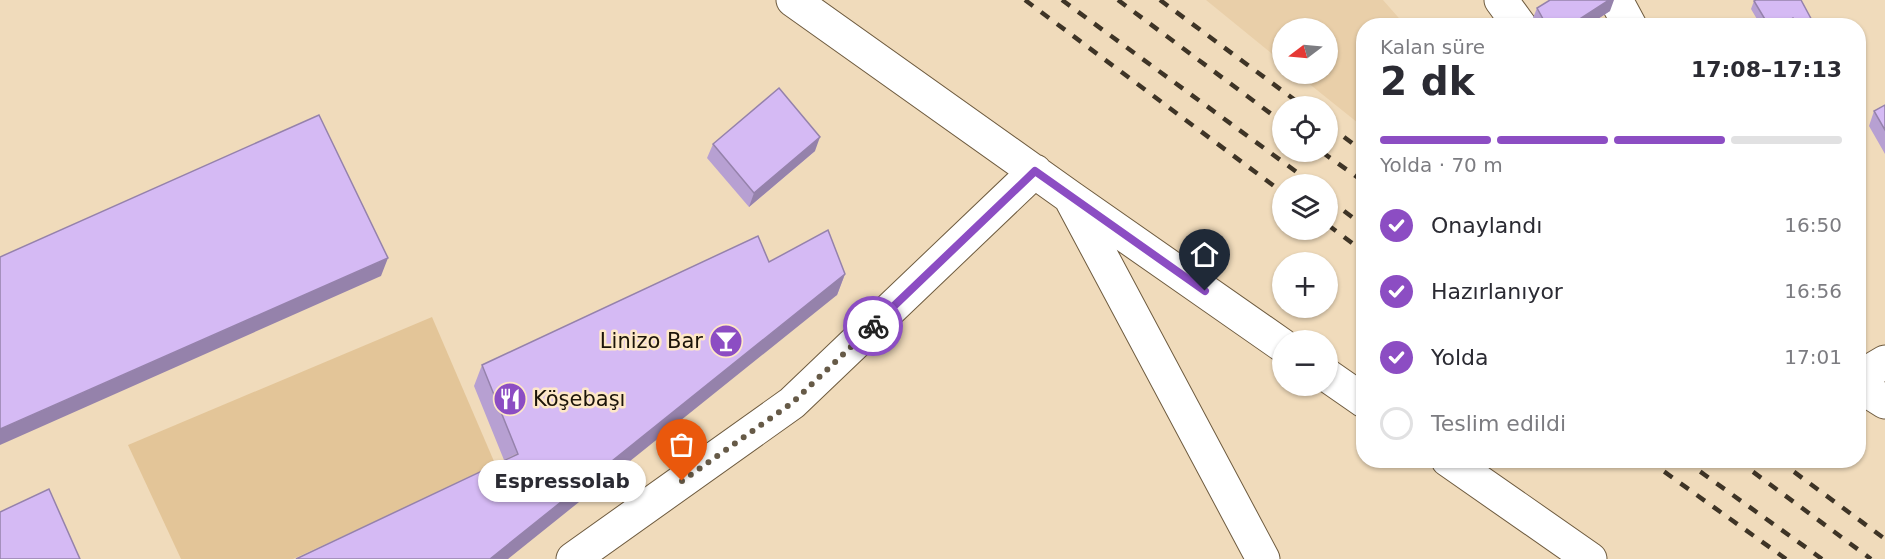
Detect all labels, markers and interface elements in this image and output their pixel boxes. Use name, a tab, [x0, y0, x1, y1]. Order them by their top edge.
north arrow	[1272, 18, 1338, 84]
map controls	[1272, 18, 1338, 396]
text: Kalan süre	[1380, 35, 1485, 59]
text: 17:08–17:13	[1691, 57, 1842, 82]
text: 2 dk	[1380, 59, 1475, 104]
button: locate	[1272, 96, 1338, 162]
text: Yolda · 70 m	[1380, 153, 1503, 177]
button: layers	[1272, 174, 1338, 240]
icon: check	[1380, 209, 1413, 242]
text: Onaylandı	[1431, 213, 1542, 238]
text: 16:50	[1784, 213, 1842, 237]
pin	[1179, 229, 1230, 291]
icon: home	[1188, 238, 1221, 271]
button: +	[1272, 252, 1338, 318]
icon: check	[1380, 275, 1413, 308]
text: Hazırlanıyor	[1431, 279, 1563, 304]
text: 16:56	[1784, 279, 1842, 303]
courier	[843, 296, 903, 356]
icon: bike	[857, 310, 890, 343]
bar icon: Linizo Bar	[708, 323, 744, 359]
place label: Linizo Bar	[600, 329, 703, 353]
button: −	[1272, 330, 1338, 396]
icon: check	[1380, 341, 1413, 374]
text: Yolda	[1431, 345, 1489, 370]
text: 17:01	[1784, 345, 1842, 369]
restaurant icon: Köşebaşı	[492, 381, 528, 417]
place label: Köşebaşı	[533, 387, 625, 411]
text: Teslim edildi	[1431, 411, 1566, 436]
pin	[656, 419, 707, 481]
icon: bag	[665, 428, 698, 461]
callout: Espressolab	[478, 460, 646, 502]
text: Espressolab	[494, 469, 630, 493]

